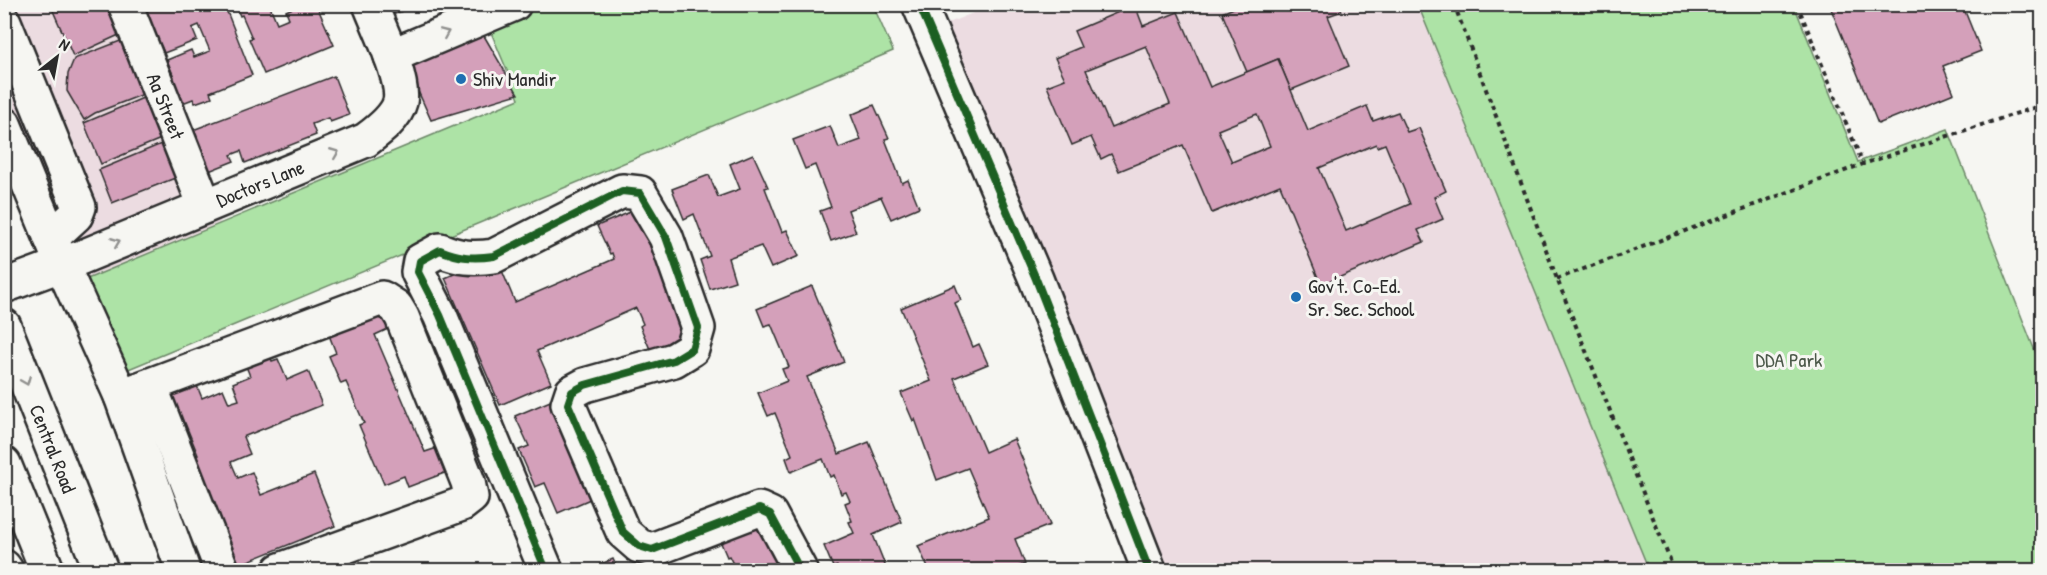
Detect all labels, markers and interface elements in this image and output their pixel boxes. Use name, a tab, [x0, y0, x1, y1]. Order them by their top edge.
north arrow	[27, 27, 87, 87]
one-way arrow	[438, 28, 449, 40]
text: N	[55, 33, 74, 56]
place label: Shiv Mandir	[473, 65, 557, 92]
street label: Aa Street	[141, 69, 192, 144]
marker: Shiv Mandir	[454, 72, 468, 86]
one-way arrow	[329, 148, 340, 160]
street label: Doctors Lane	[212, 153, 308, 213]
one-way arrow	[110, 237, 121, 249]
place label: Gov't. Co-Ed. Sr. Sec. School	[1308, 272, 1415, 322]
marker: Gov't. Co-Ed. Sr. Sec. School	[1289, 290, 1303, 304]
park label: DDA Park	[1756, 346, 1822, 373]
one-way arrow	[19, 375, 31, 386]
street label: Central Road	[23, 400, 83, 497]

